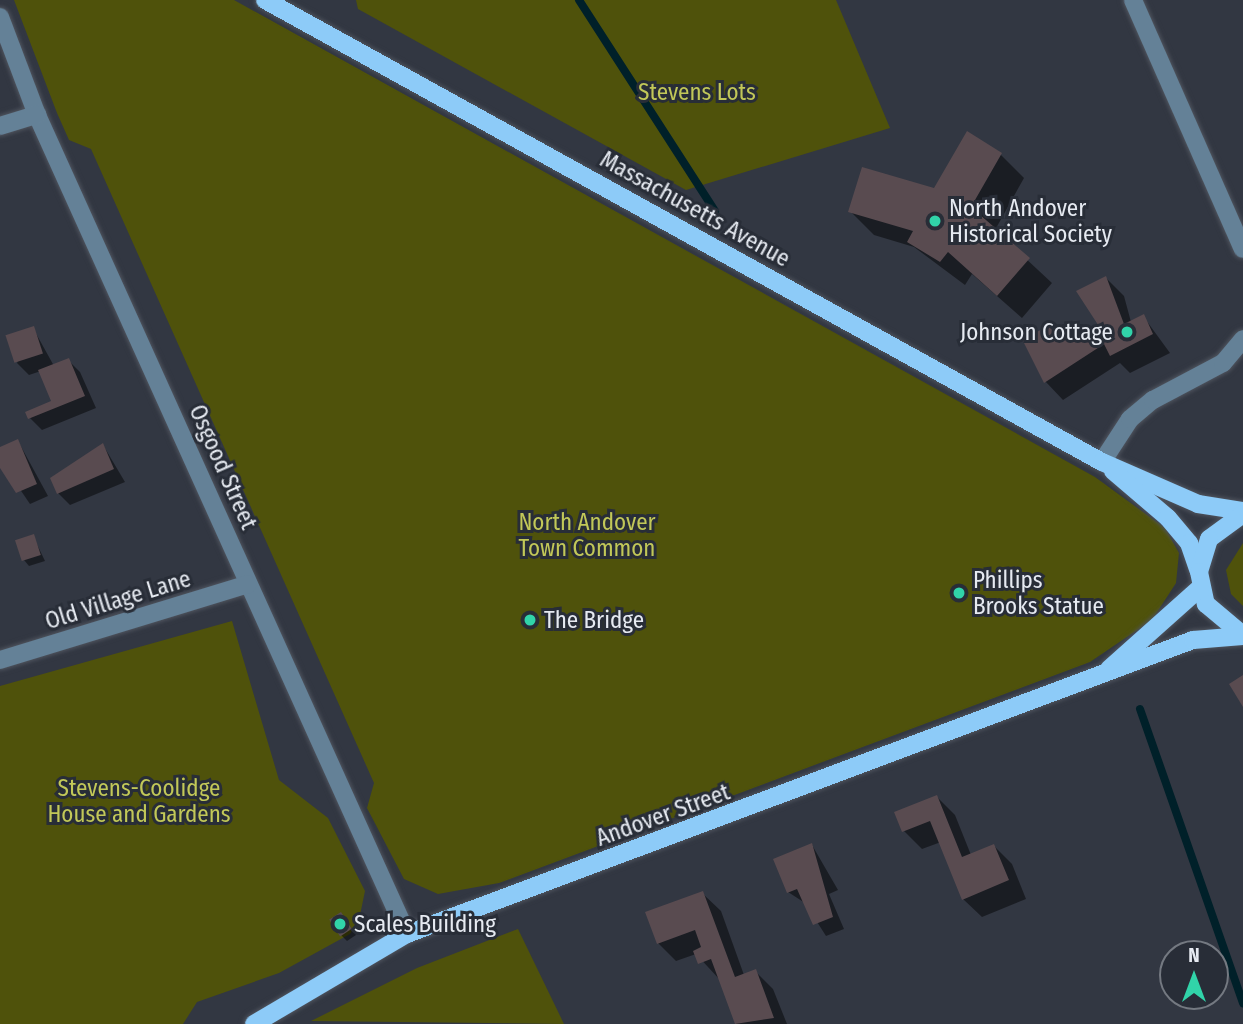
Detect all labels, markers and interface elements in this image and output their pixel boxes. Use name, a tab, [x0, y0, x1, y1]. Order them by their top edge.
park label: Stevens Lots	[638, 78, 756, 106]
street label: Massachusetts Avenue	[595, 145, 795, 273]
place label: North Andover Historical Society	[949, 194, 1112, 248]
marker: North Andover Historical Society	[927, 213, 943, 229]
place label: Johnson Cottage	[960, 318, 1113, 346]
marker: Johnson Cottage	[1119, 324, 1135, 340]
street label: Osgood Street	[183, 401, 263, 533]
park label: North Andover Town Common	[518, 508, 656, 562]
street label: Old Village Lane	[42, 565, 194, 635]
place label: Phillips Brooks Statue	[973, 566, 1104, 620]
marker: Phillips Brooks Statue	[951, 585, 967, 601]
place label: The Bridge	[544, 606, 644, 634]
marker: The Bridge	[522, 612, 538, 628]
park label: Stevens-Coolidge House and Gardens	[47, 774, 231, 828]
street label: Andover Street	[592, 778, 734, 852]
place label: Scales Building	[354, 910, 496, 938]
marker: Scales Building	[332, 916, 348, 932]
north arrow	[1159, 940, 1229, 1010]
text: N	[1188, 944, 1200, 967]

